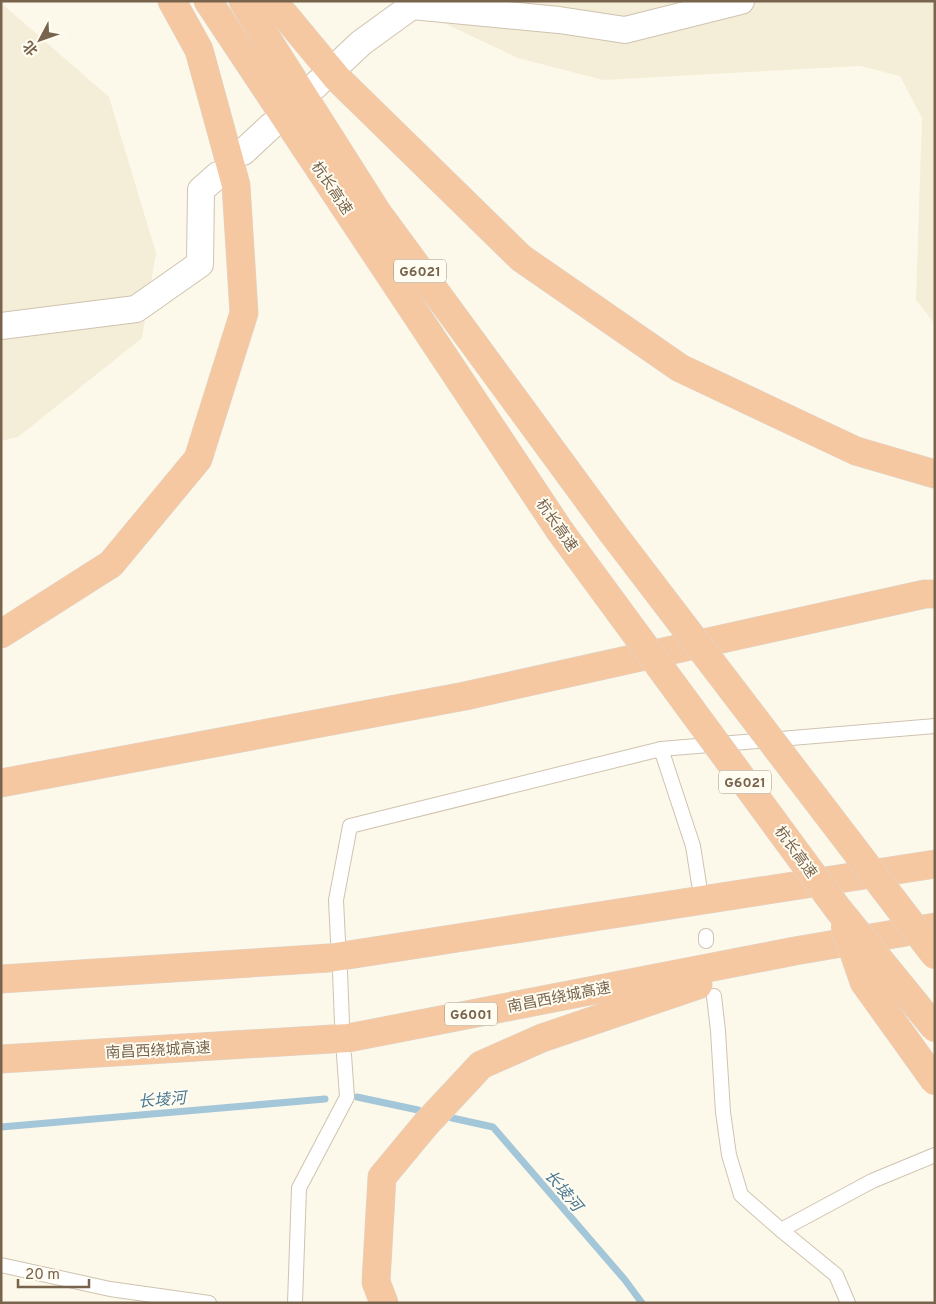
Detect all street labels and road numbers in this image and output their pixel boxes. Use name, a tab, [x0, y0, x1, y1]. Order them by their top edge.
street label: 杭长高速	[306, 158, 356, 219]
road number: G6021	[394, 260, 446, 282]
street label: 杭长高速	[531, 495, 582, 556]
road number: G6021	[719, 770, 771, 794]
street label: 杭长高速	[769, 822, 821, 883]
street label: 南昌西绕城高速	[506, 978, 613, 1018]
road number: G6001	[445, 1002, 497, 1026]
street label: 南昌西绕城高速	[105, 1038, 211, 1064]

